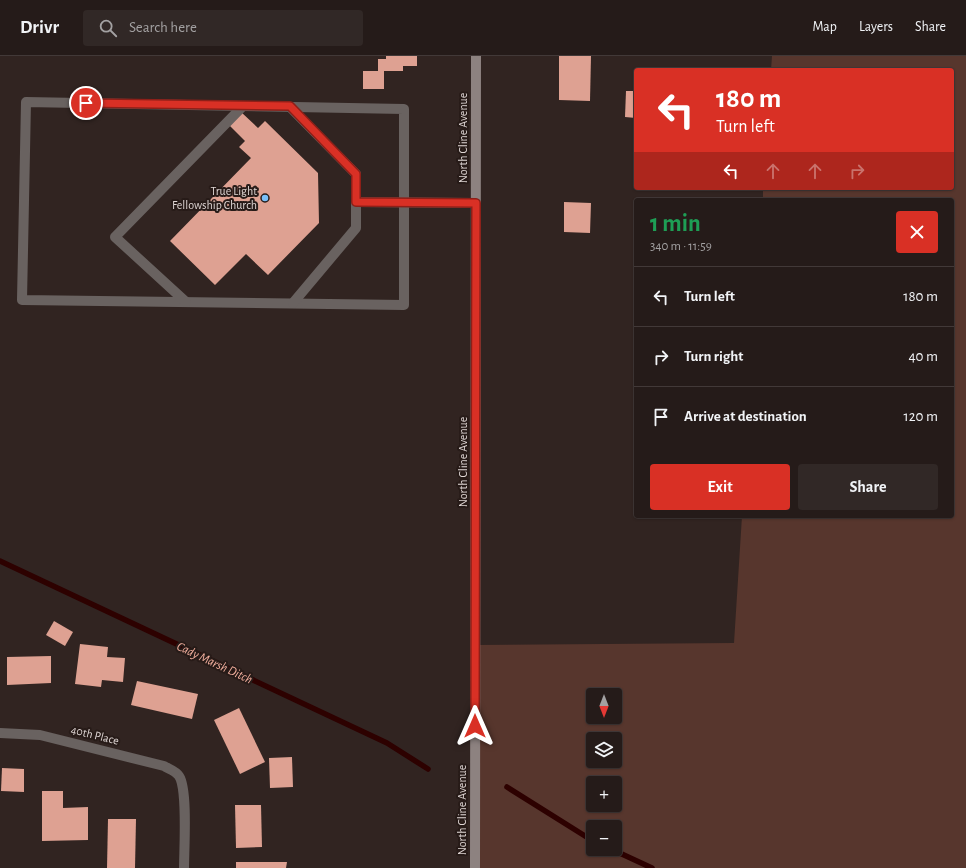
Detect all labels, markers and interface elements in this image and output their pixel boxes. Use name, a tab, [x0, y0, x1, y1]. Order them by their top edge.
search box	[83, 10, 363, 46]
icon: search	[97, 17, 119, 39]
text: Drivr	[20, 18, 59, 37]
text: Search here	[129, 20, 197, 35]
text: Map	[812, 20, 837, 34]
text: Layers	[859, 20, 893, 34]
text: Share	[915, 20, 946, 34]
icon: left	[650, 84, 702, 136]
text: 180 m	[716, 85, 781, 113]
pin	[69, 86, 103, 120]
icon: arrive	[75, 92, 97, 114]
street label: North Cline Avenue	[457, 93, 469, 183]
text: Turn left	[716, 118, 775, 136]
icon: left	[720, 160, 742, 182]
icon: ahead	[762, 160, 784, 182]
icon: ahead	[804, 160, 826, 182]
icon: right	[846, 160, 868, 182]
place label: True Light Fellowship Church	[172, 185, 257, 211]
marker: True Light Fellowship Church	[260, 193, 270, 203]
button: close	[896, 211, 938, 253]
text: 1 min	[650, 212, 701, 236]
text: 340 m · 11:59	[650, 240, 712, 253]
icon: left	[650, 286, 672, 308]
text: Turn left	[684, 289, 735, 304]
text: 180 m	[903, 289, 938, 304]
icon: right	[650, 346, 672, 368]
text: Turn right	[684, 349, 743, 364]
text: 40 m	[908, 349, 938, 364]
icon: arrive	[650, 406, 672, 428]
text: Arrive at destination	[684, 409, 807, 424]
text: 120 m	[904, 409, 938, 424]
street label: North Cline Avenue	[457, 417, 469, 507]
button: Exit	[650, 464, 790, 510]
button: Share	[798, 464, 938, 510]
water label: Cady Marsh Ditch	[174, 640, 254, 687]
north arrow	[586, 688, 622, 724]
map controls	[586, 688, 622, 856]
position arrow	[454, 705, 496, 747]
street label: 40th Place	[70, 723, 120, 747]
button: layers	[586, 732, 622, 768]
street label: North Cline Avenue	[456, 765, 468, 855]
button: +	[586, 776, 622, 812]
button: −	[586, 820, 622, 856]

